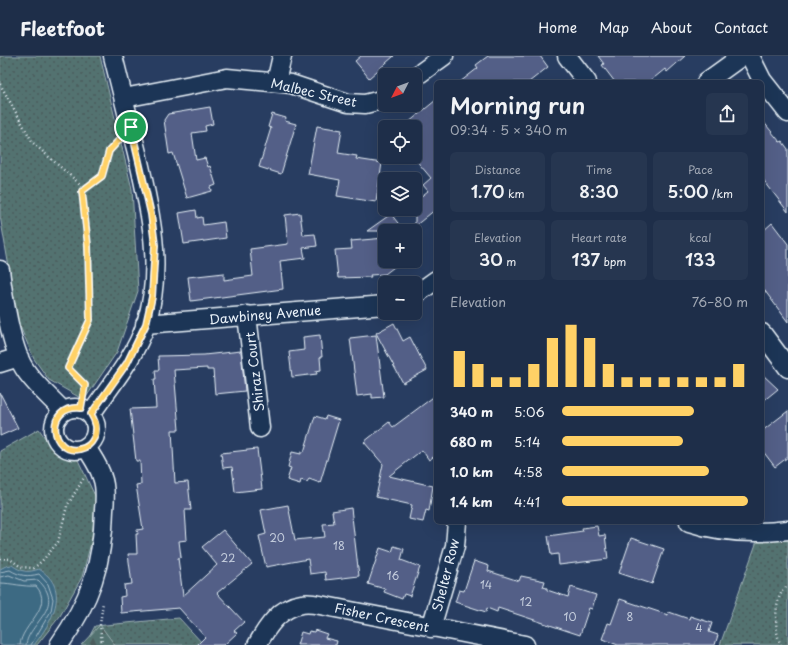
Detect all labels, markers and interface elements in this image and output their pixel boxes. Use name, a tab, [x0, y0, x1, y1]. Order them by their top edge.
text: Fleetfoot	[20, 14, 105, 42]
text: Home	[538, 17, 577, 38]
text: Map	[599, 17, 629, 38]
text: About	[651, 17, 692, 38]
text: Contact	[714, 17, 768, 38]
north arrow	[378, 68, 422, 112]
map controls	[378, 68, 422, 320]
street label: Malbec Street	[269, 73, 359, 111]
text: Morning run	[450, 88, 585, 121]
button: share	[706, 93, 748, 135]
pin	[114, 110, 148, 144]
icon: arrive	[120, 116, 142, 138]
button: locate	[378, 120, 422, 164]
text: 09:34 · 5 × 340 m	[450, 120, 567, 139]
text: Distance	[475, 161, 521, 178]
text: Time	[586, 161, 612, 178]
text: Pace	[688, 161, 713, 178]
button: layers	[378, 172, 422, 216]
text: 1.70	[471, 178, 504, 204]
text: 8:30	[579, 178, 619, 204]
text: 5:00	[668, 178, 708, 204]
text: km	[504, 185, 525, 202]
text: /km	[708, 185, 733, 202]
button: +	[378, 224, 422, 268]
text: Elevation	[474, 229, 521, 246]
text: Heart rate	[571, 229, 627, 246]
text: kcal	[689, 229, 711, 246]
text: 30	[479, 246, 503, 272]
text: 137	[572, 246, 600, 272]
text: 133	[685, 246, 716, 272]
text: m	[503, 253, 516, 270]
text: bpm	[600, 253, 626, 270]
button: −	[378, 276, 422, 320]
text: Elevation	[450, 292, 506, 311]
text: 76–80 m	[692, 292, 748, 311]
street label: Dawbiney Avenue	[208, 300, 322, 328]
street label: Shiraz Court	[240, 331, 268, 413]
text: 340 m	[450, 402, 493, 421]
text: 5:06	[514, 402, 545, 421]
text: 680 m	[450, 432, 492, 451]
text: 5:14	[514, 432, 541, 451]
text: 1.0 km	[450, 462, 493, 481]
text: 4:58	[514, 462, 543, 481]
text: 1.4 km	[450, 492, 493, 511]
text: 4:41	[514, 492, 540, 511]
house number: 20	[269, 529, 285, 546]
house number: 18	[333, 537, 345, 554]
street label: Shelter Row	[427, 537, 463, 613]
house number: 22	[221, 549, 235, 566]
house number: 16	[387, 567, 400, 584]
house number: 14	[480, 576, 492, 593]
house number: 12	[520, 593, 533, 610]
street label: Fisher Crescent	[333, 598, 431, 636]
house number: 10	[564, 608, 576, 625]
house number: 8	[627, 608, 634, 625]
house number: 4	[695, 619, 703, 636]

